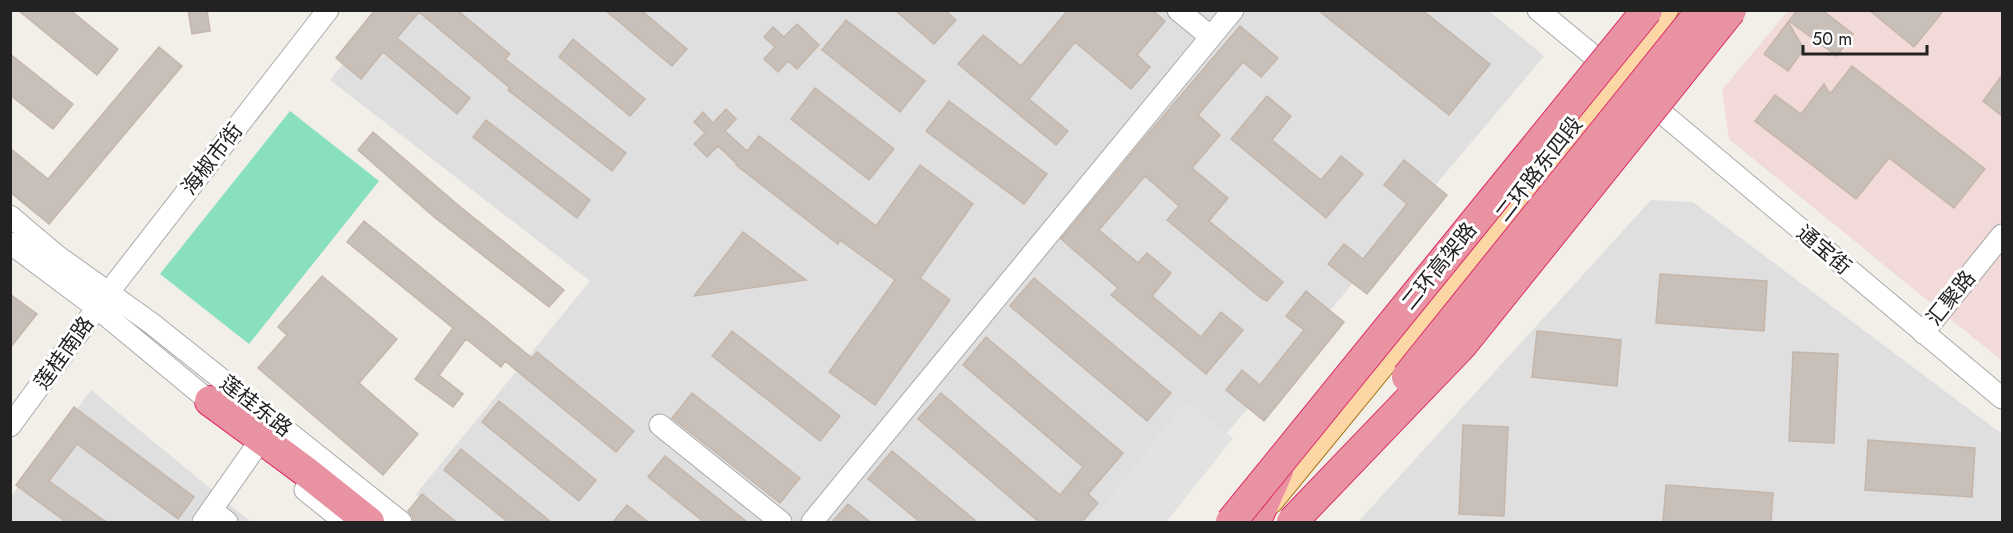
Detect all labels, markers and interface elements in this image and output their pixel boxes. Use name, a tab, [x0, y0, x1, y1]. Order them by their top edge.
scale bar	[1803, 18, 1928, 56]
text: 50 m	[1812, 26, 1852, 52]
street label: 二环路东四段	[1488, 110, 1590, 228]
street label: 海椒市街	[174, 117, 250, 201]
street label: 二环高架路	[1394, 216, 1484, 316]
street label: 通宝街	[1790, 218, 1858, 282]
street label: 汇聚路	[1920, 264, 1982, 332]
street label: 莲桂南路	[27, 310, 101, 396]
street label: 莲桂东路	[214, 368, 298, 444]

